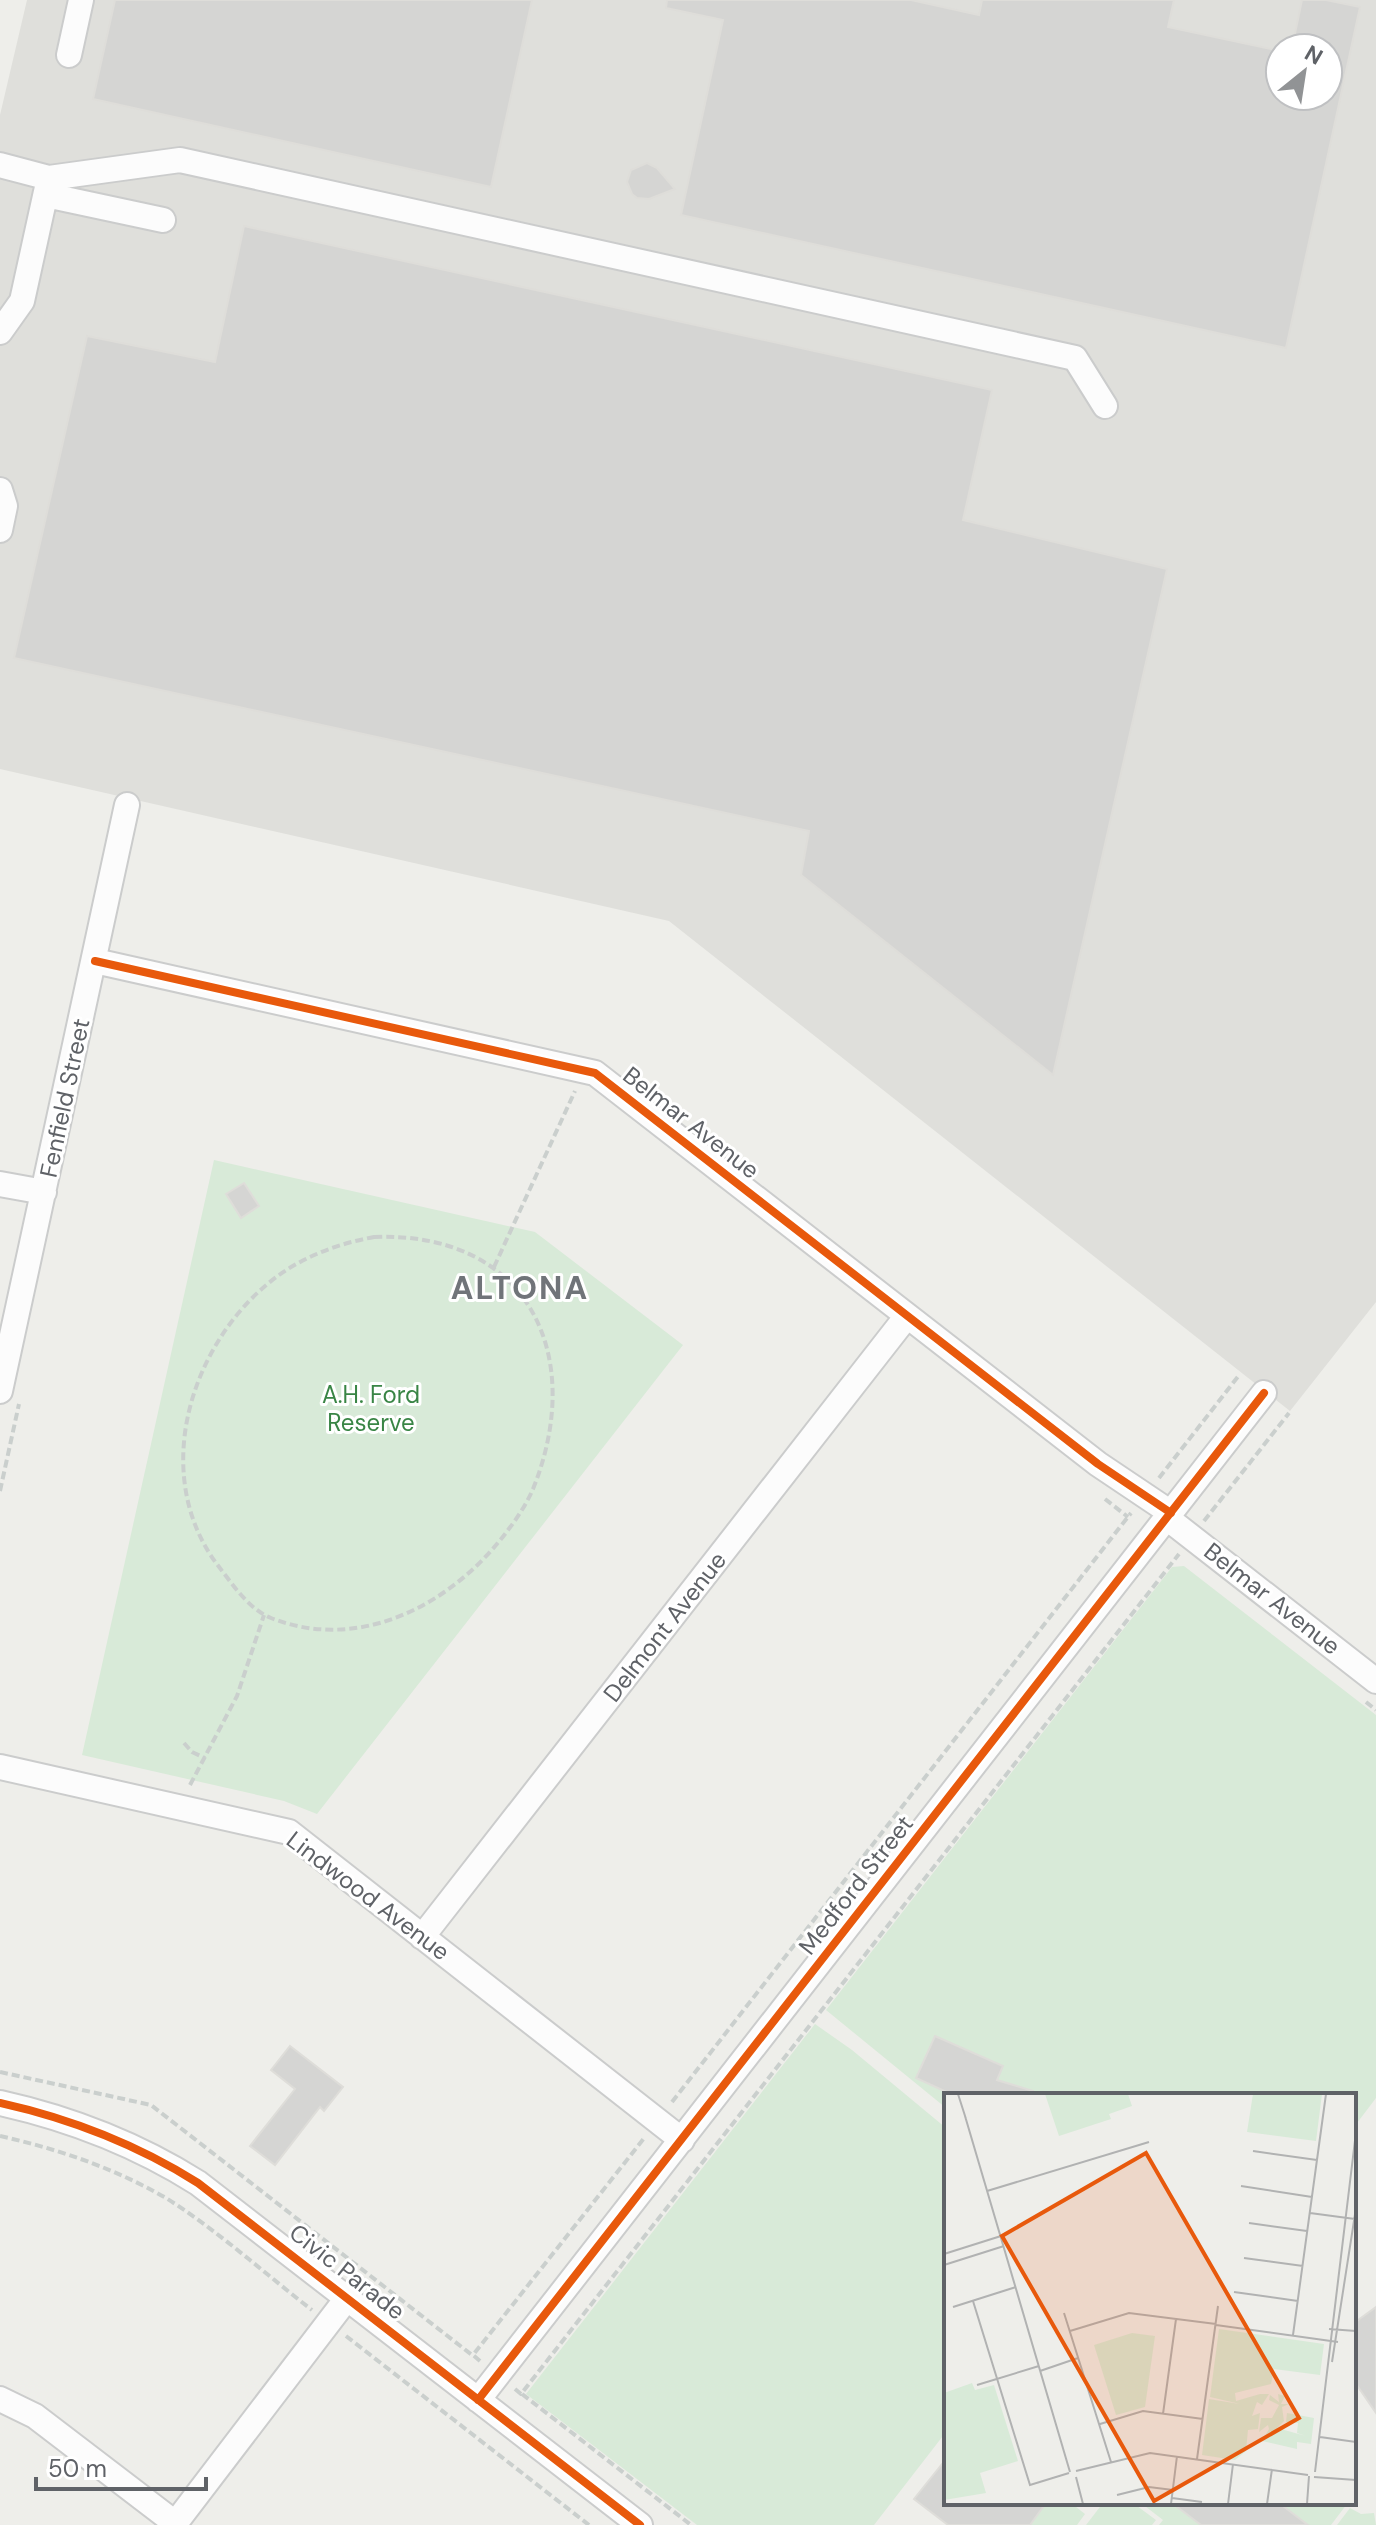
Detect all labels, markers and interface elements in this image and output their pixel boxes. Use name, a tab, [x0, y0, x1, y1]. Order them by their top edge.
north arrow	[1264, 32, 1344, 112]
text: N	[1300, 39, 1328, 72]
street label: Fenfield Street	[33, 1016, 96, 1180]
street label: Belmar Avenue	[617, 1060, 766, 1186]
district label: ALTONA	[451, 1267, 589, 1309]
park label: A.H. Ford Reserve	[322, 1379, 420, 1438]
street label: Belmar Avenue	[1198, 1536, 1347, 1662]
street label: Delmont Avenue	[596, 1545, 733, 1708]
street label: Medford Street	[791, 1809, 920, 1961]
street label: Lindwood Avenue	[280, 1824, 456, 1967]
inset map	[944, 2093, 1356, 2505]
street label: Civic Parade	[283, 2217, 411, 2326]
scale bar	[36, 2441, 206, 2491]
text: 50 m	[48, 2453, 107, 2484]

